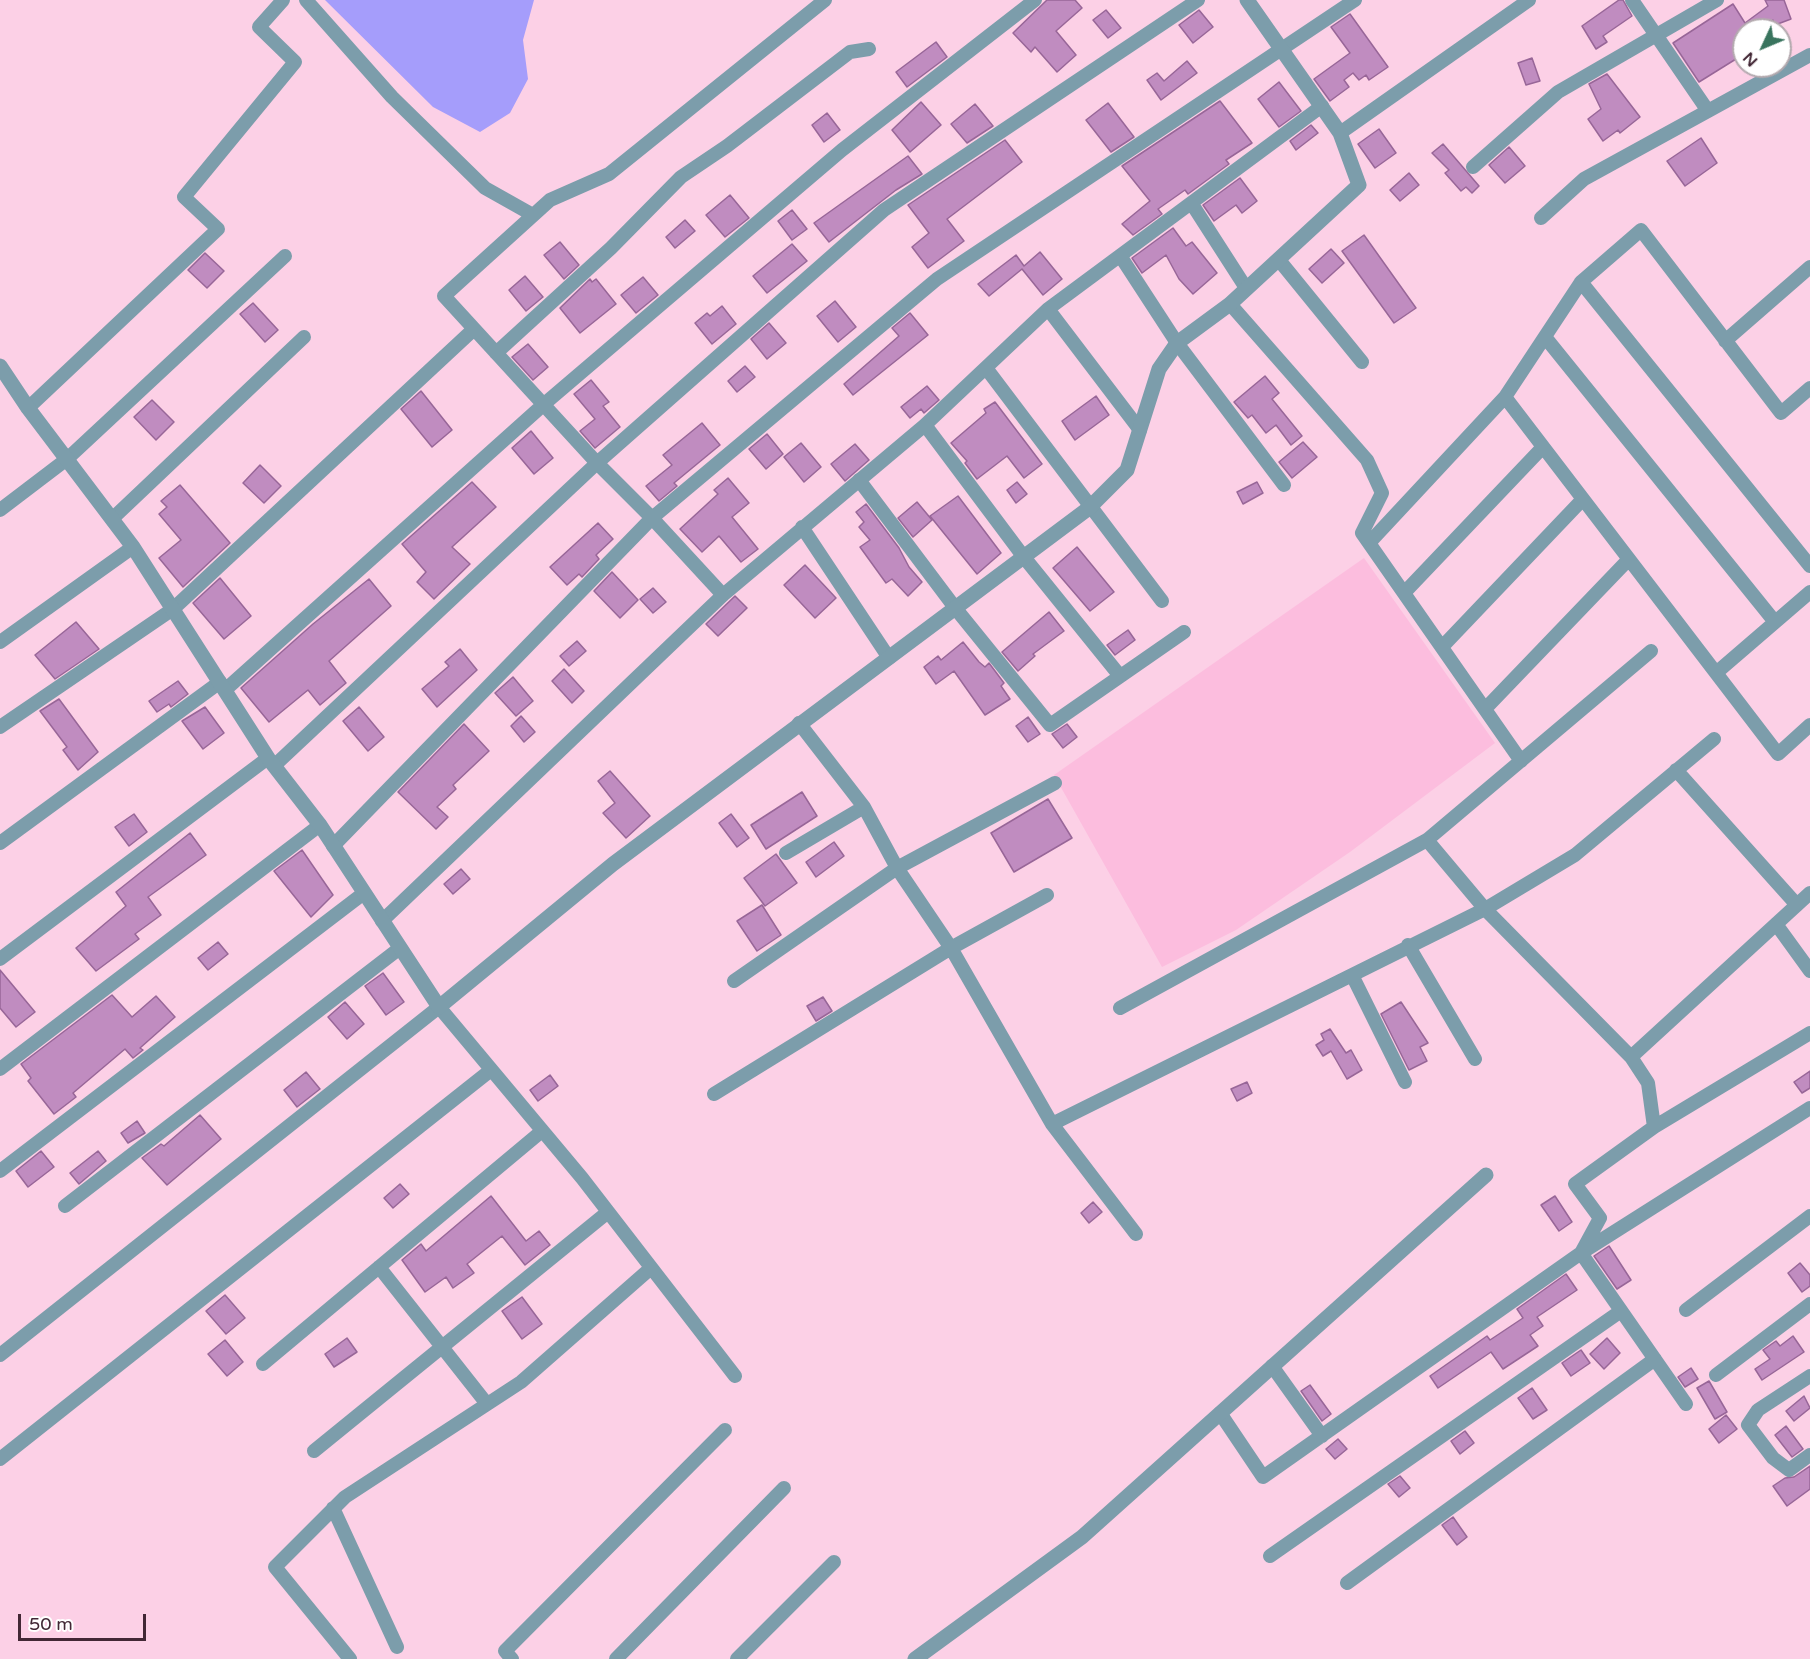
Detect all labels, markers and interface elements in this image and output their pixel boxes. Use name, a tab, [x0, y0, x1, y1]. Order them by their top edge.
north arrow	[1732, 18, 1792, 78]
text: N	[1739, 48, 1762, 71]
scale bar	[21, 1602, 148, 1640]
text: 50 m	[29, 1613, 73, 1635]

